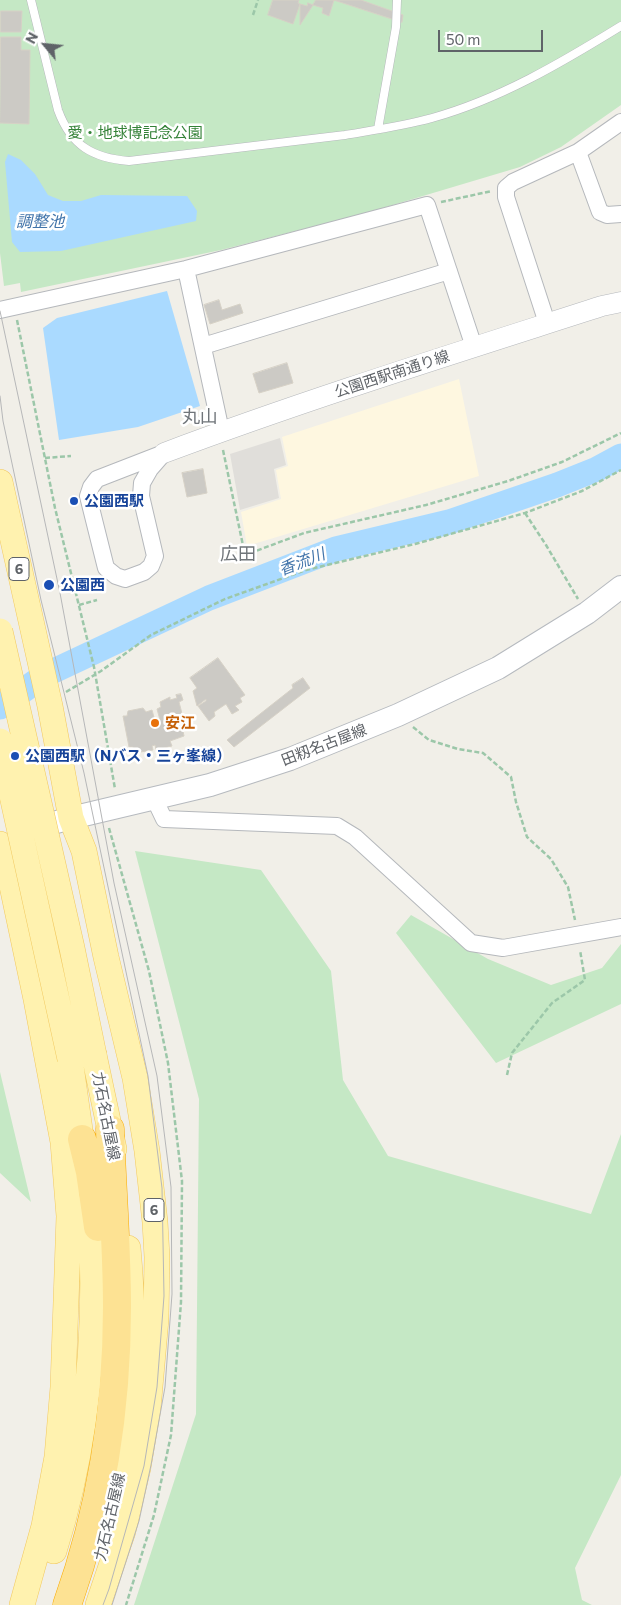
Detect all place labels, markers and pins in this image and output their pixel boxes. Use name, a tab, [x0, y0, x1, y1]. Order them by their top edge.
place label: 公園西駅	[84, 492, 144, 510]
marker: 公園西駅	[68, 495, 80, 507]
place label: 公園西	[60, 576, 105, 594]
marker: 公園西	[42, 578, 56, 592]
place label: 安江	[165, 714, 195, 732]
marker: 安江	[149, 717, 161, 729]
place label: 公園西駅（Nバス・三ヶ峯線）	[25, 747, 231, 765]
marker: 公園西駅（Nバス・三ヶ峯線）	[9, 750, 21, 762]

